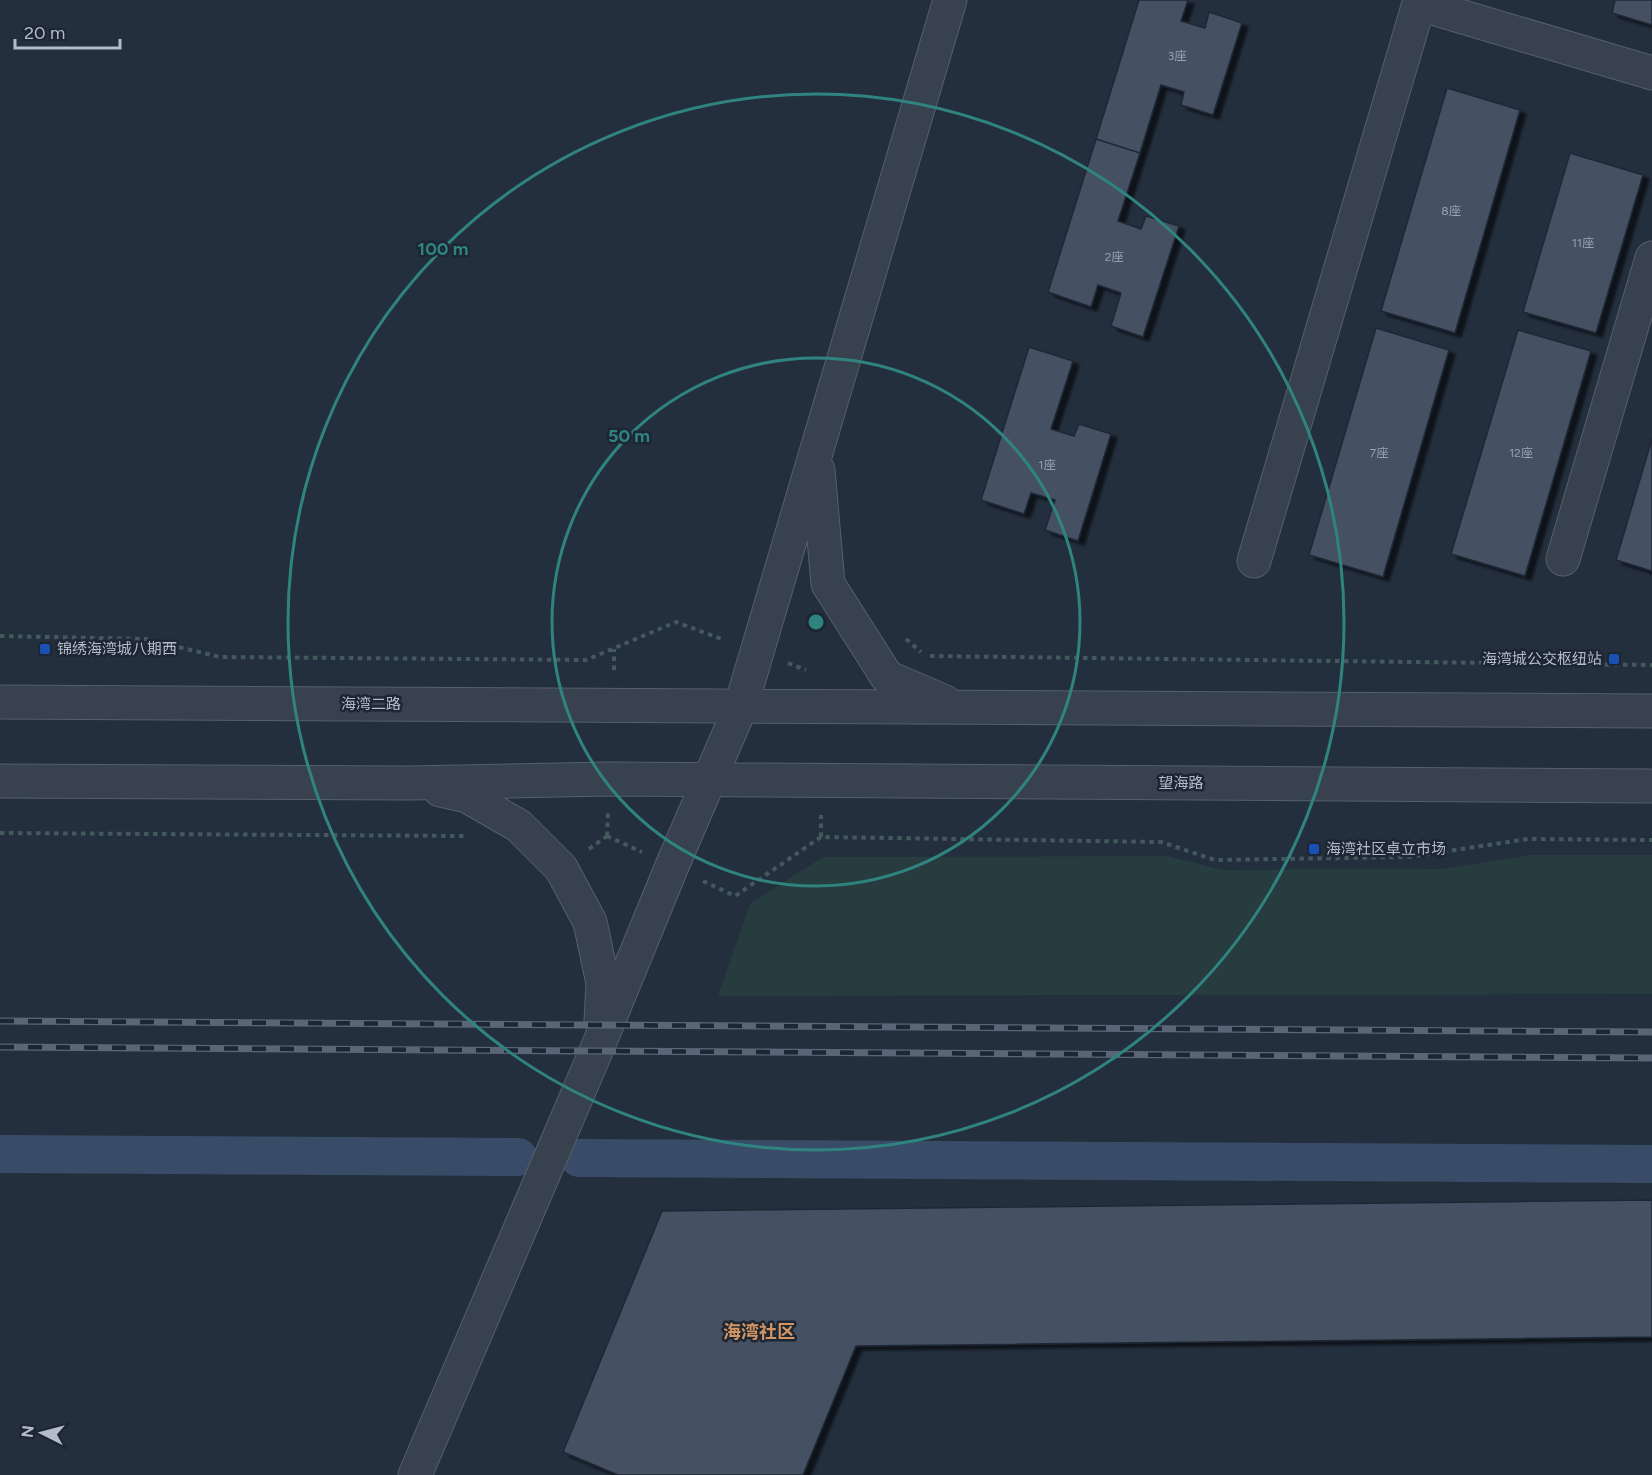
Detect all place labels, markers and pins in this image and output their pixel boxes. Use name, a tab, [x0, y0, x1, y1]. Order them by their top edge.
centre of rings	[806, 612, 826, 632]
place label: 锦绣海湾城八期西	[57, 640, 177, 658]
marker: 锦绣海湾城八期西	[38, 642, 52, 656]
place label: 海湾城公交枢纽站	[1482, 650, 1602, 668]
marker: 海湾城公交枢纽站	[1607, 652, 1621, 666]
place label: 海湾社区卓立市场	[1326, 840, 1446, 858]
marker: 海湾社区卓立市场	[1307, 842, 1321, 856]

